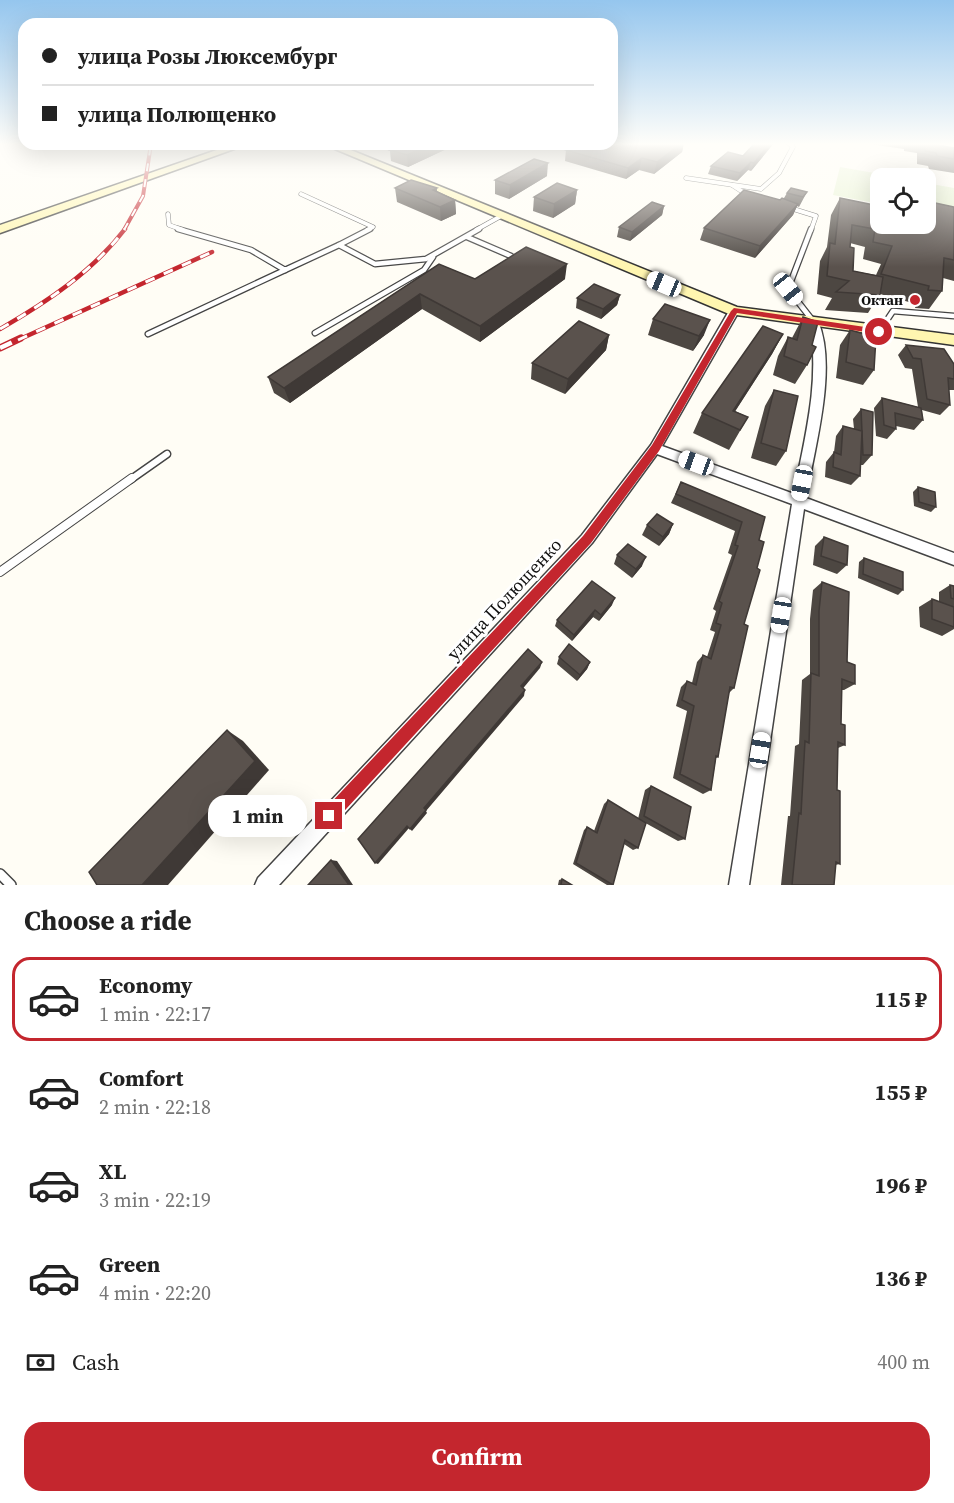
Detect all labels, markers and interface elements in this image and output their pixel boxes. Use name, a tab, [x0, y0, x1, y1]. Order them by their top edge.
text: улица Розы Люксембург	[78, 41, 337, 71]
text: улица Полющенко	[78, 99, 276, 129]
map controls	[870, 168, 936, 234]
button: locate	[870, 168, 936, 234]
car	[644, 269, 684, 299]
car	[770, 269, 806, 309]
place label: Октан	[861, 290, 903, 310]
marker: Октан	[908, 293, 922, 307]
route start	[865, 318, 892, 345]
car	[676, 448, 716, 478]
car	[790, 464, 814, 502]
street label: улица Полющенко	[441, 533, 567, 665]
car	[769, 596, 793, 634]
car	[748, 731, 772, 769]
callout: 1 min	[209, 795, 308, 837]
text: 1 min	[232, 802, 283, 830]
route end	[315, 802, 342, 829]
text: Choose a ride	[24, 902, 192, 939]
text: Economy	[99, 970, 193, 1000]
icon: car	[27, 972, 81, 1026]
text: 115 ₽	[875, 984, 927, 1014]
text: 1 min · 22:17	[99, 1000, 211, 1028]
text: Comfort	[99, 1063, 183, 1093]
icon: car	[27, 1065, 81, 1119]
text: 155 ₽	[875, 1077, 927, 1107]
text: 2 min · 22:18	[99, 1093, 211, 1121]
text: XL	[99, 1156, 126, 1186]
icon: car	[27, 1158, 81, 1212]
text: 196 ₽	[875, 1170, 927, 1200]
text: 3 min · 22:19	[99, 1186, 211, 1214]
text: Green	[99, 1249, 160, 1279]
icon: car	[27, 1251, 81, 1305]
text: 136 ₽	[875, 1263, 927, 1293]
text: 4 min · 22:20	[99, 1279, 211, 1307]
icon: cash	[24, 1346, 57, 1379]
text: Cash	[72, 1347, 120, 1377]
text: 400 m	[877, 1348, 930, 1376]
button: Confirm	[24, 1422, 930, 1491]

